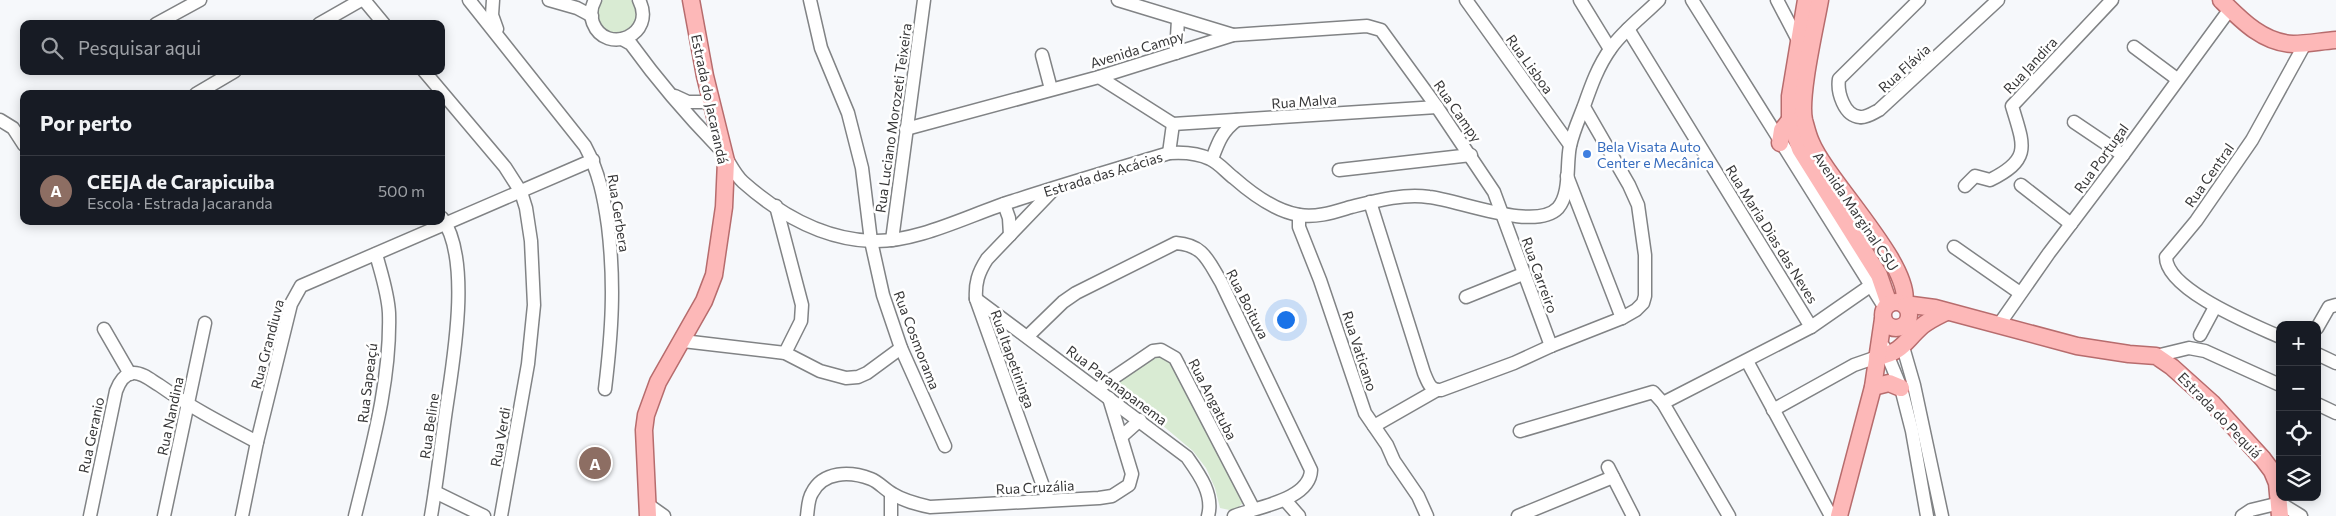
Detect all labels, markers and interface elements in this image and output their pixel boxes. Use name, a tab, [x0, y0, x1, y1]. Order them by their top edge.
search box	[20, 20, 445, 75]
street label: Rua Luciano Morozeti Teixeira	[871, 22, 915, 214]
street label: Avenida Campy	[1088, 27, 1186, 71]
street label: Rua Lisboa	[1503, 31, 1557, 97]
street label: Estrada do Jacarandá	[688, 33, 732, 165]
street label: Rua Jandira	[2000, 33, 2060, 97]
icon: search	[38, 34, 66, 62]
text: Pesquisar aqui	[78, 36, 201, 59]
street label: Rua Flávia	[1875, 40, 1933, 96]
street label: Rua Campy	[1431, 77, 1485, 145]
street label: Rua Malva	[1271, 90, 1337, 112]
text: Por perto	[40, 110, 132, 135]
street label: Rua Portugal	[2070, 120, 2132, 196]
place label: Bela Visata Auto Center e Mecânica	[1597, 138, 1714, 171]
street label: Rua Central	[2181, 140, 2237, 210]
street label: Estrada das Acácias	[1042, 148, 1164, 200]
marker: Bela Visata Auto Center e Mecânica	[1581, 148, 1593, 160]
street label: Avenida Marginal CSU	[1810, 148, 1902, 274]
street label: Rua Maria Dias das Neves	[1722, 162, 1822, 306]
text: CEEJA de Carapicuiba	[87, 170, 275, 193]
street label: Rua Gerbera	[604, 173, 634, 253]
text: A	[50, 181, 62, 200]
text: 500 m	[378, 181, 425, 200]
text: Escola · Estrada Jacaranda	[87, 193, 273, 212]
street label: Rua Carreiro	[1518, 235, 1562, 315]
street label: Rua Boituva	[1223, 266, 1273, 342]
street label: Rua Cosmorama	[890, 288, 944, 392]
street label: Rua Grandiuva	[247, 297, 287, 391]
street label: Rua Itapetininga	[987, 307, 1039, 411]
your location	[1273, 307, 1299, 333]
street label: Rua Vaticano	[1339, 309, 1381, 393]
map controls	[2276, 321, 2321, 501]
button: +	[2276, 321, 2321, 366]
street label: Rua Sapeaçú	[354, 342, 380, 424]
street label: Rua Paranapanema	[1063, 342, 1171, 428]
street label: Rua Angatuba	[1185, 356, 1241, 442]
button: −	[2276, 366, 2321, 411]
street label: Estrada do Pequiá	[2175, 368, 2265, 462]
street label: Rua Nandina	[153, 375, 187, 457]
street label: Rua Beline	[416, 392, 442, 460]
street label: Rua Geranio	[75, 395, 107, 475]
street label: Rua Verdi	[486, 406, 514, 468]
button: locate	[2276, 411, 2321, 456]
pin: A	[579, 444, 611, 482]
button: layers	[2276, 456, 2321, 501]
street label: Rua Cruzália	[995, 476, 1075, 498]

